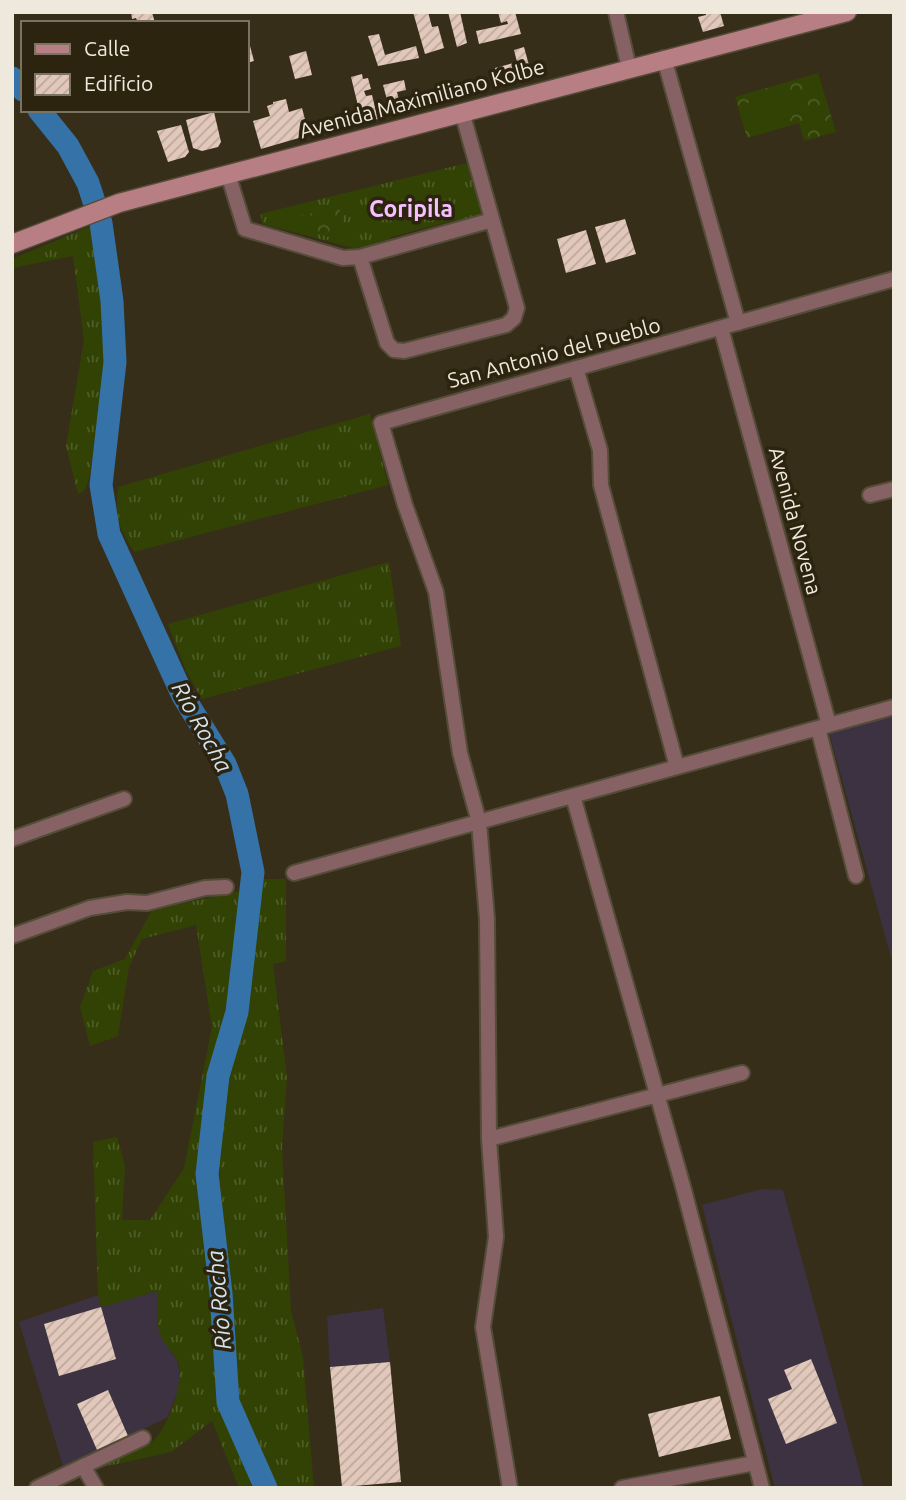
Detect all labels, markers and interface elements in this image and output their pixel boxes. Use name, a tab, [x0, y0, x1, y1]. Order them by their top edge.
legend	[21, 21, 248, 112]
text: Calle	[84, 36, 130, 60]
street label: Avenida Maximiliano Kolbe	[297, 54, 547, 142]
text: Edificio	[84, 71, 153, 95]
district label: Coripila	[369, 196, 453, 221]
street label: San Antonio del Pueblo	[445, 312, 663, 392]
street label: Avenida Novena	[765, 444, 827, 597]
water label: Río Rocha	[167, 677, 237, 776]
water label: Río Rocha	[202, 1249, 235, 1351]

